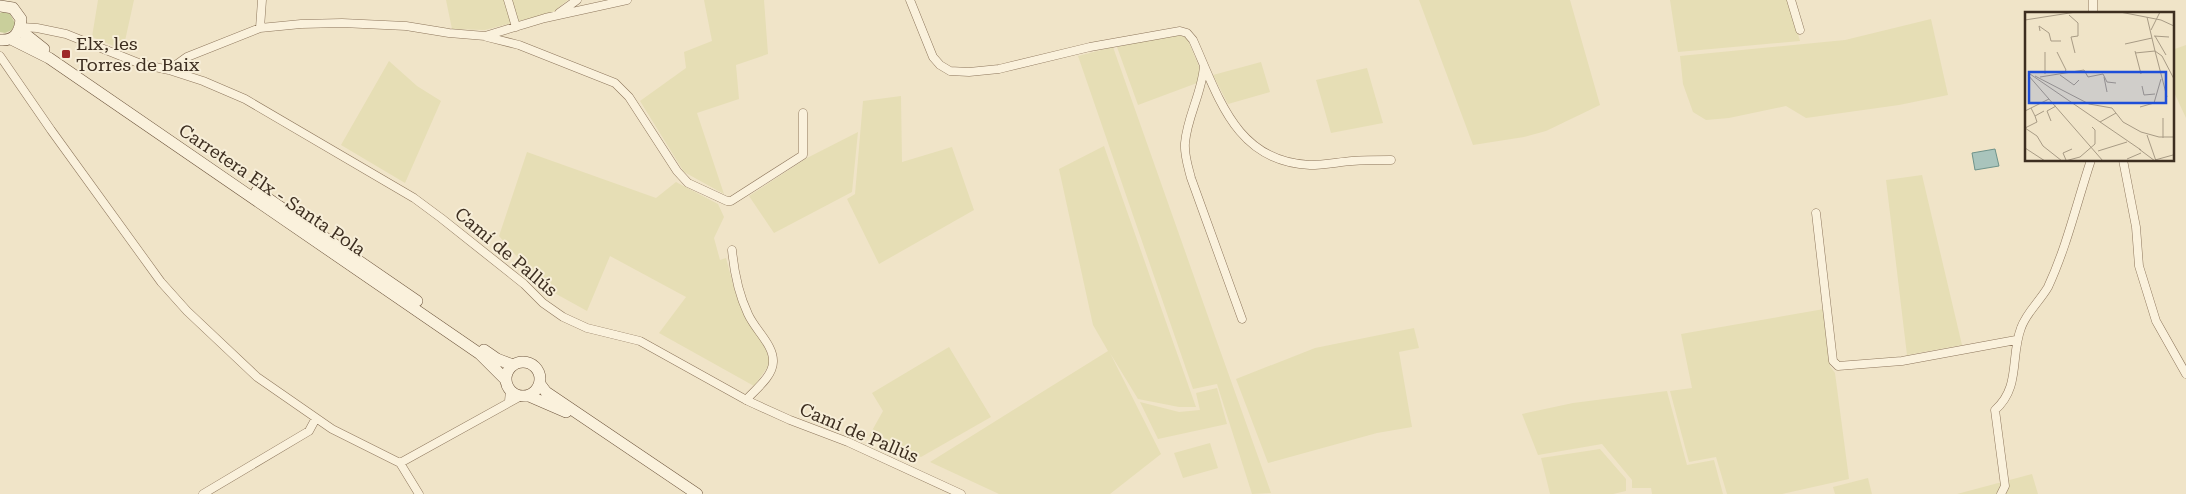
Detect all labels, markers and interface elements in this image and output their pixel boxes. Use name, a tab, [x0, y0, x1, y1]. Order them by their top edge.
inset map	[2025, 12, 2174, 161]
place label: Elx, les Torres de Baix	[76, 33, 200, 75]
marker: Elx, les Torres de Baix	[60, 48, 72, 60]
street label: Carretera Elx - Santa Pola	[175, 119, 370, 260]
street label: Camí de Pallús	[451, 203, 562, 301]
street label: Camí de Pallús	[797, 398, 922, 467]

